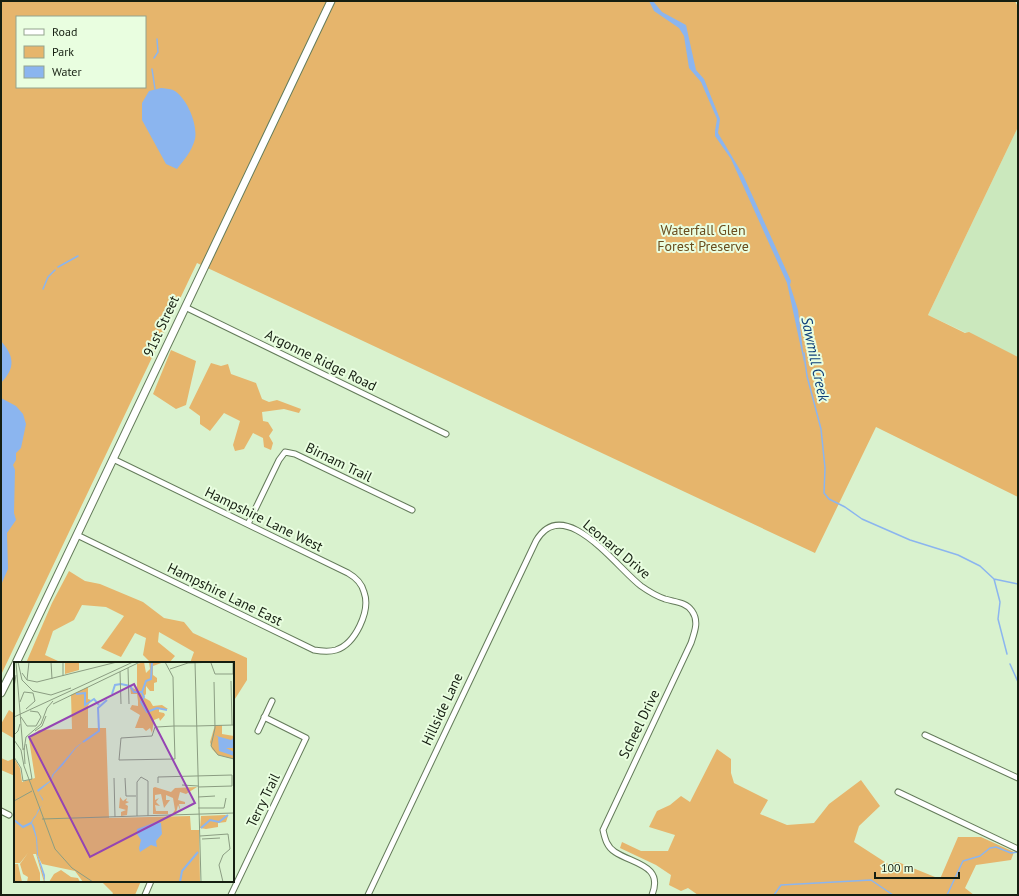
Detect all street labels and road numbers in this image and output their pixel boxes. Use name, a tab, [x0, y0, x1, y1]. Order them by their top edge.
street label: 91st Street	[139, 292, 183, 359]
street label: Argonne Ridge Road	[262, 325, 380, 395]
street label: Birnam Trail	[303, 438, 375, 486]
street label: Hampshire Lane West	[202, 483, 326, 555]
street label: Leonard Drive	[579, 515, 655, 583]
street label: Hampshire Lane East	[165, 558, 286, 630]
street label: Hillside Lane	[417, 670, 467, 748]
street label: Scheel Drive	[615, 686, 663, 762]
street label: Terry Trail	[242, 770, 284, 830]

